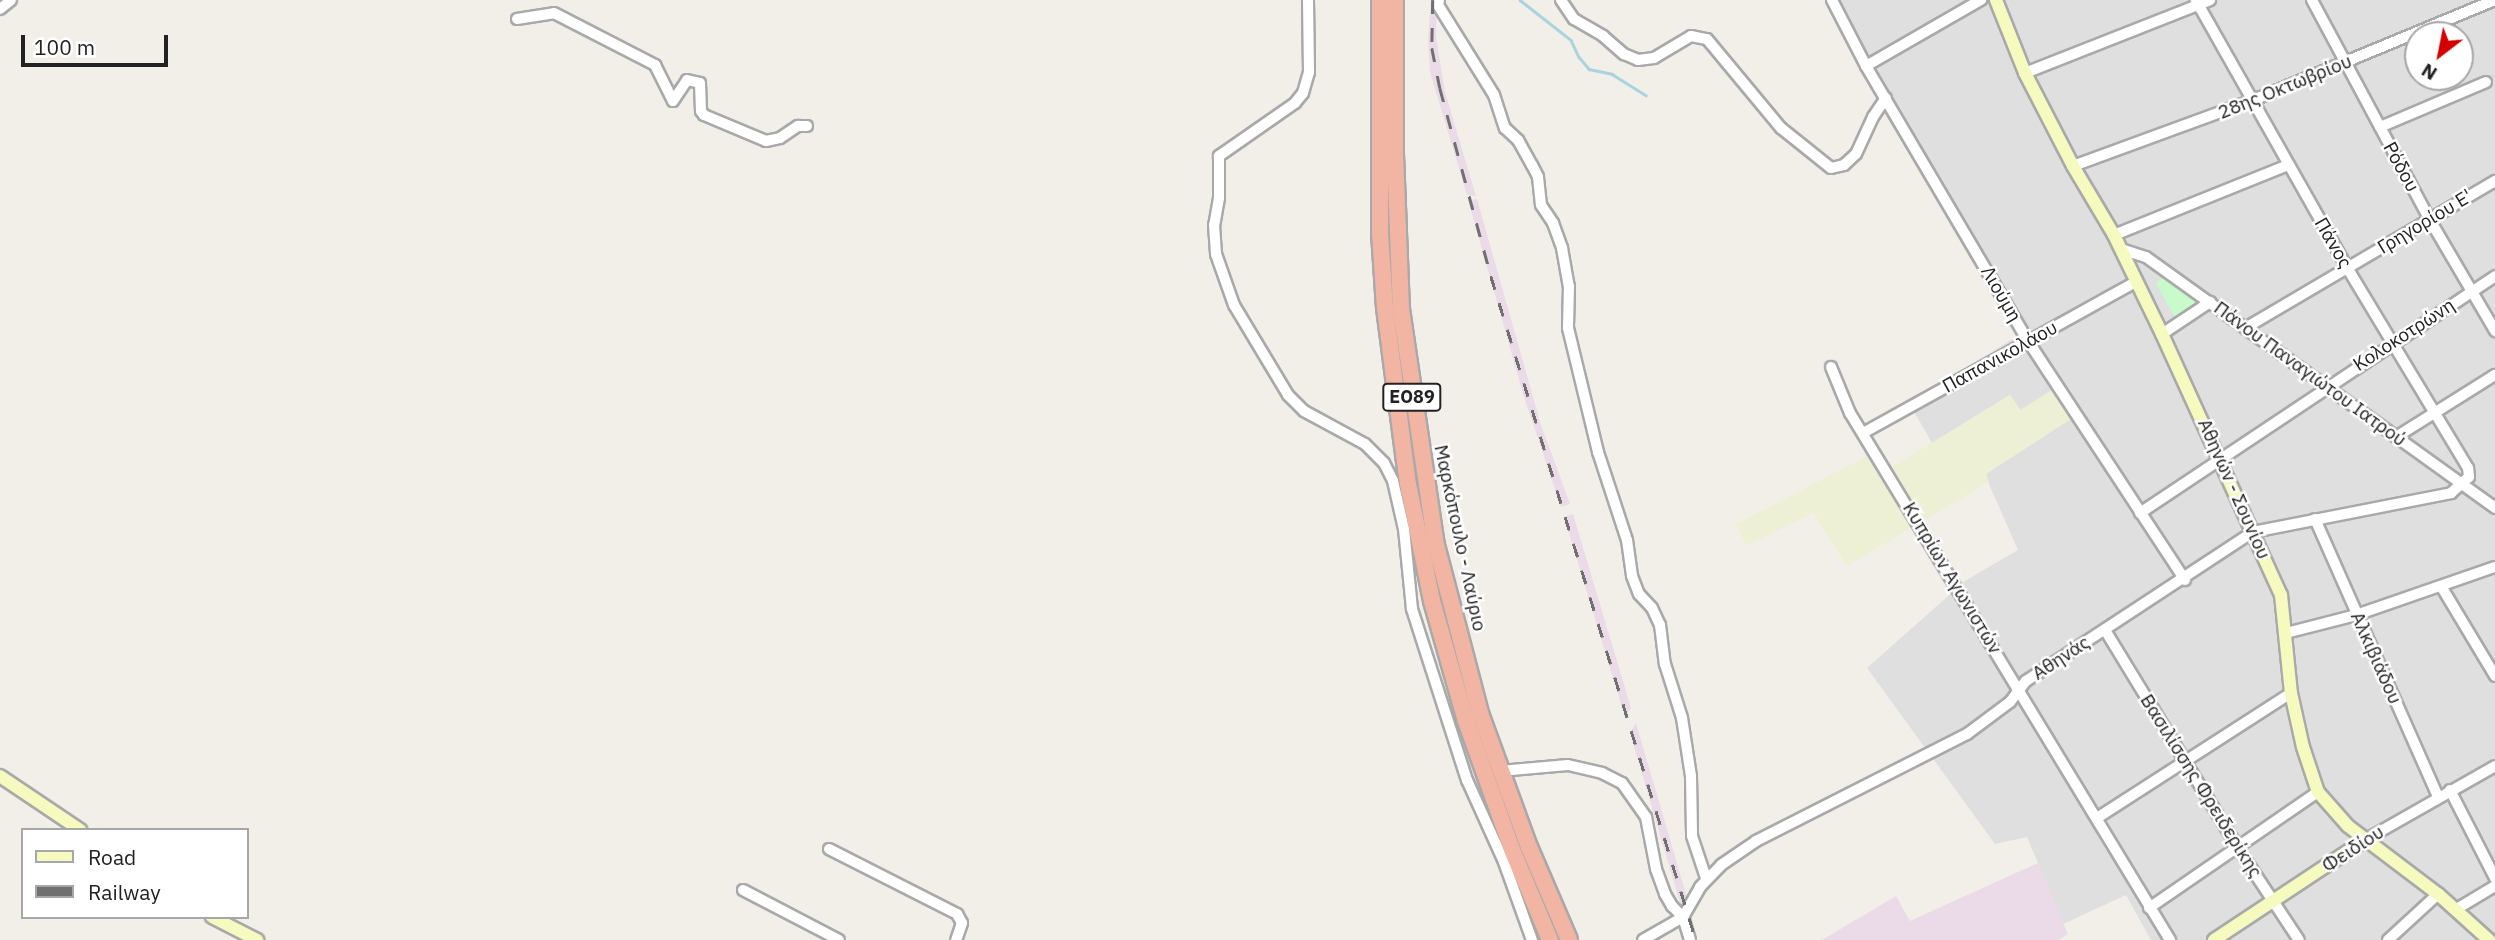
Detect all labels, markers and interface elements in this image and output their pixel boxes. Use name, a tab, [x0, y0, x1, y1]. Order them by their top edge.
scale bar	[24, 21, 172, 65]
north arrow	[2404, 21, 2474, 91]
text: 100 m	[34, 33, 95, 61]
street label: 28ης Οκτωβρίου	[2215, 50, 2355, 124]
text: N	[2417, 58, 2441, 86]
street label: Ρόδου	[2378, 138, 2424, 196]
street label: Γρηγορίου Ε'	[2374, 185, 2476, 259]
street label: Πάνος	[2309, 214, 2357, 272]
street label: Λιούμη	[1976, 262, 2026, 326]
street label: Κολοκοτρώνη	[2349, 294, 2459, 376]
street label: Πάνου Παναγιώτου Ιατρού	[2209, 297, 2411, 451]
street label: Παπανικολάου	[1939, 316, 2061, 398]
road number: ΕΟ89	[1382, 382, 1442, 412]
street label: Αθηνών - Σουνίου	[2193, 415, 2275, 563]
street label: Μαρκόπουλο - Λαύριο	[1429, 443, 1491, 633]
street label: Κυπρίων Αγωνιστών	[1898, 498, 2006, 658]
street label: Αλκιβιάδου	[2346, 608, 2406, 708]
street label: Αθηνάς	[2028, 631, 2094, 685]
street label: Βασιλίσσης Φρειδερίκης	[2135, 690, 2267, 882]
street label: Φειδίου	[2318, 821, 2388, 877]
legend	[21, 828, 248, 919]
text: Road	[88, 843, 136, 871]
text: Railway	[88, 878, 161, 906]

